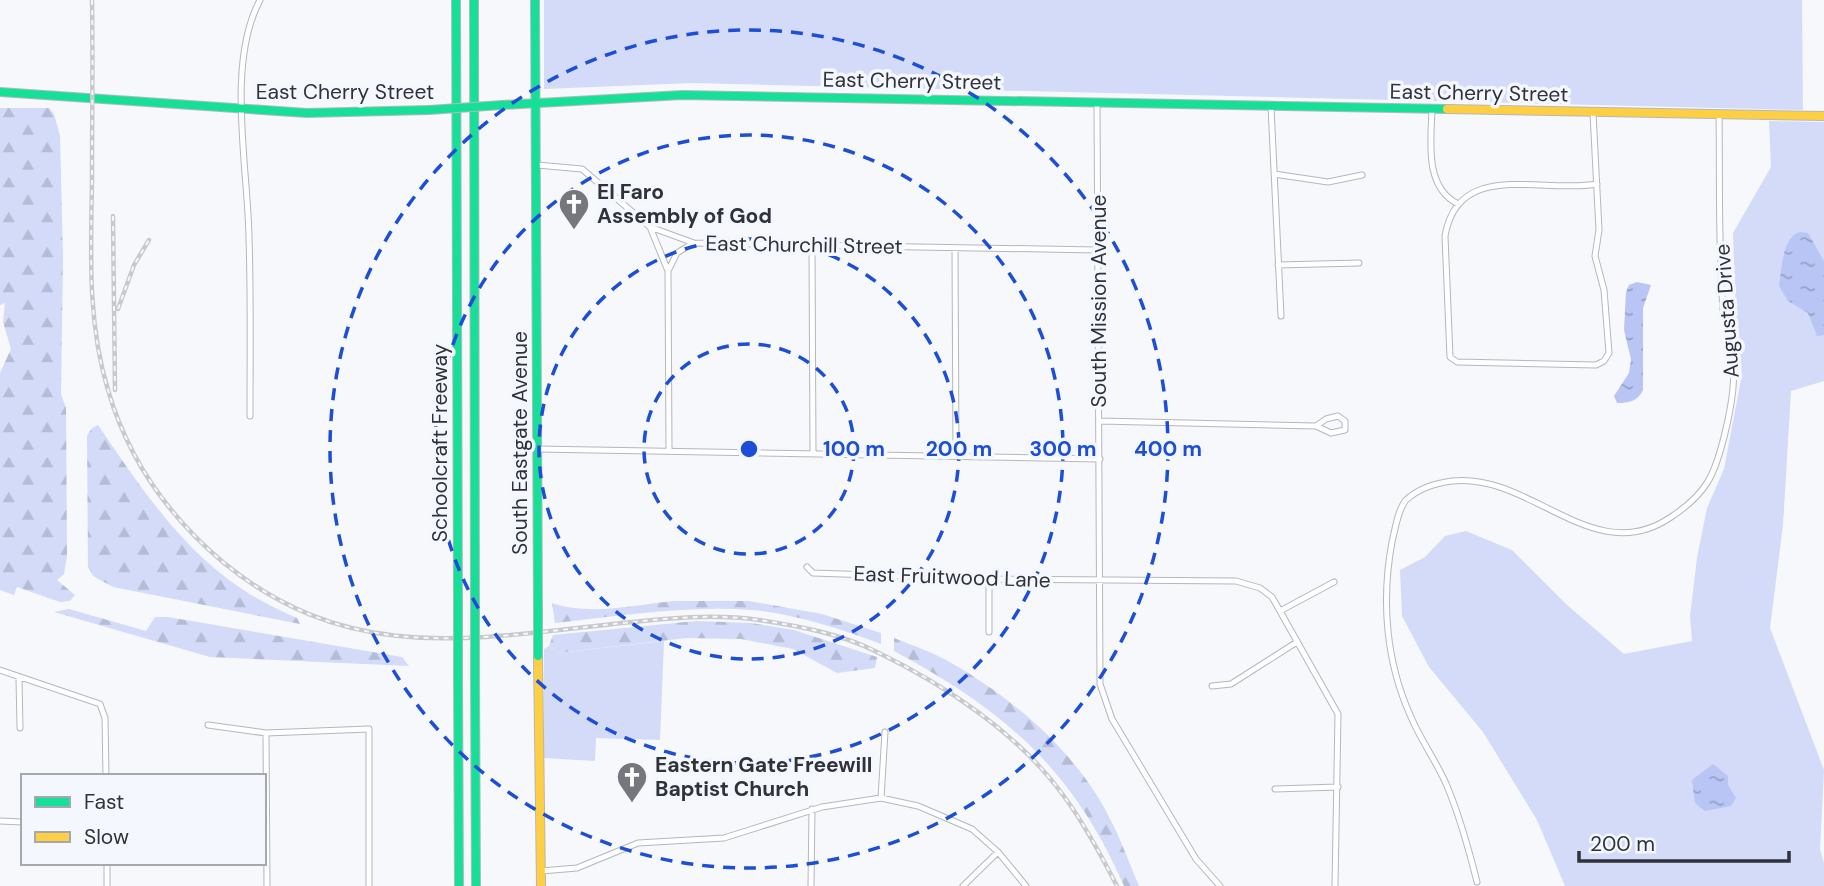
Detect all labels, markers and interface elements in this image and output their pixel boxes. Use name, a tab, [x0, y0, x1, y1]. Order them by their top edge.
street label: East Cherry Street	[822, 65, 1002, 97]
street label: East Cherry Street	[1389, 77, 1569, 109]
street label: East Cherry Street	[256, 78, 434, 106]
place label: El Faro Assembly of God	[597, 178, 772, 230]
church icon: El Faro Assembly of God	[557, 187, 591, 231]
street label: South Mission Avenue	[1085, 195, 1113, 407]
street label: East Churchill Street	[705, 229, 903, 261]
street label: Augusta Drive	[1708, 243, 1746, 379]
street label: South Eastgate Avenue	[506, 331, 534, 555]
street label: Schoolcraft Freeway	[426, 343, 454, 542]
text: 100 m	[823, 435, 885, 463]
text: 200 m	[926, 435, 992, 463]
text: 300 m	[1030, 435, 1096, 463]
text: 400 m	[1134, 435, 1202, 463]
centre of rings	[737, 437, 761, 461]
street label: East Fruitwood Lane	[853, 560, 1051, 594]
place label: Eastern Gate Freewill Baptist Church	[655, 751, 872, 803]
church icon: Eastern Gate Freewill Baptist Church	[615, 760, 649, 804]
legend	[21, 774, 266, 865]
text: Fast	[84, 788, 124, 816]
scale bar	[1579, 820, 1789, 864]
text: Slow	[84, 823, 129, 851]
text: 200 m	[1590, 830, 1655, 858]

